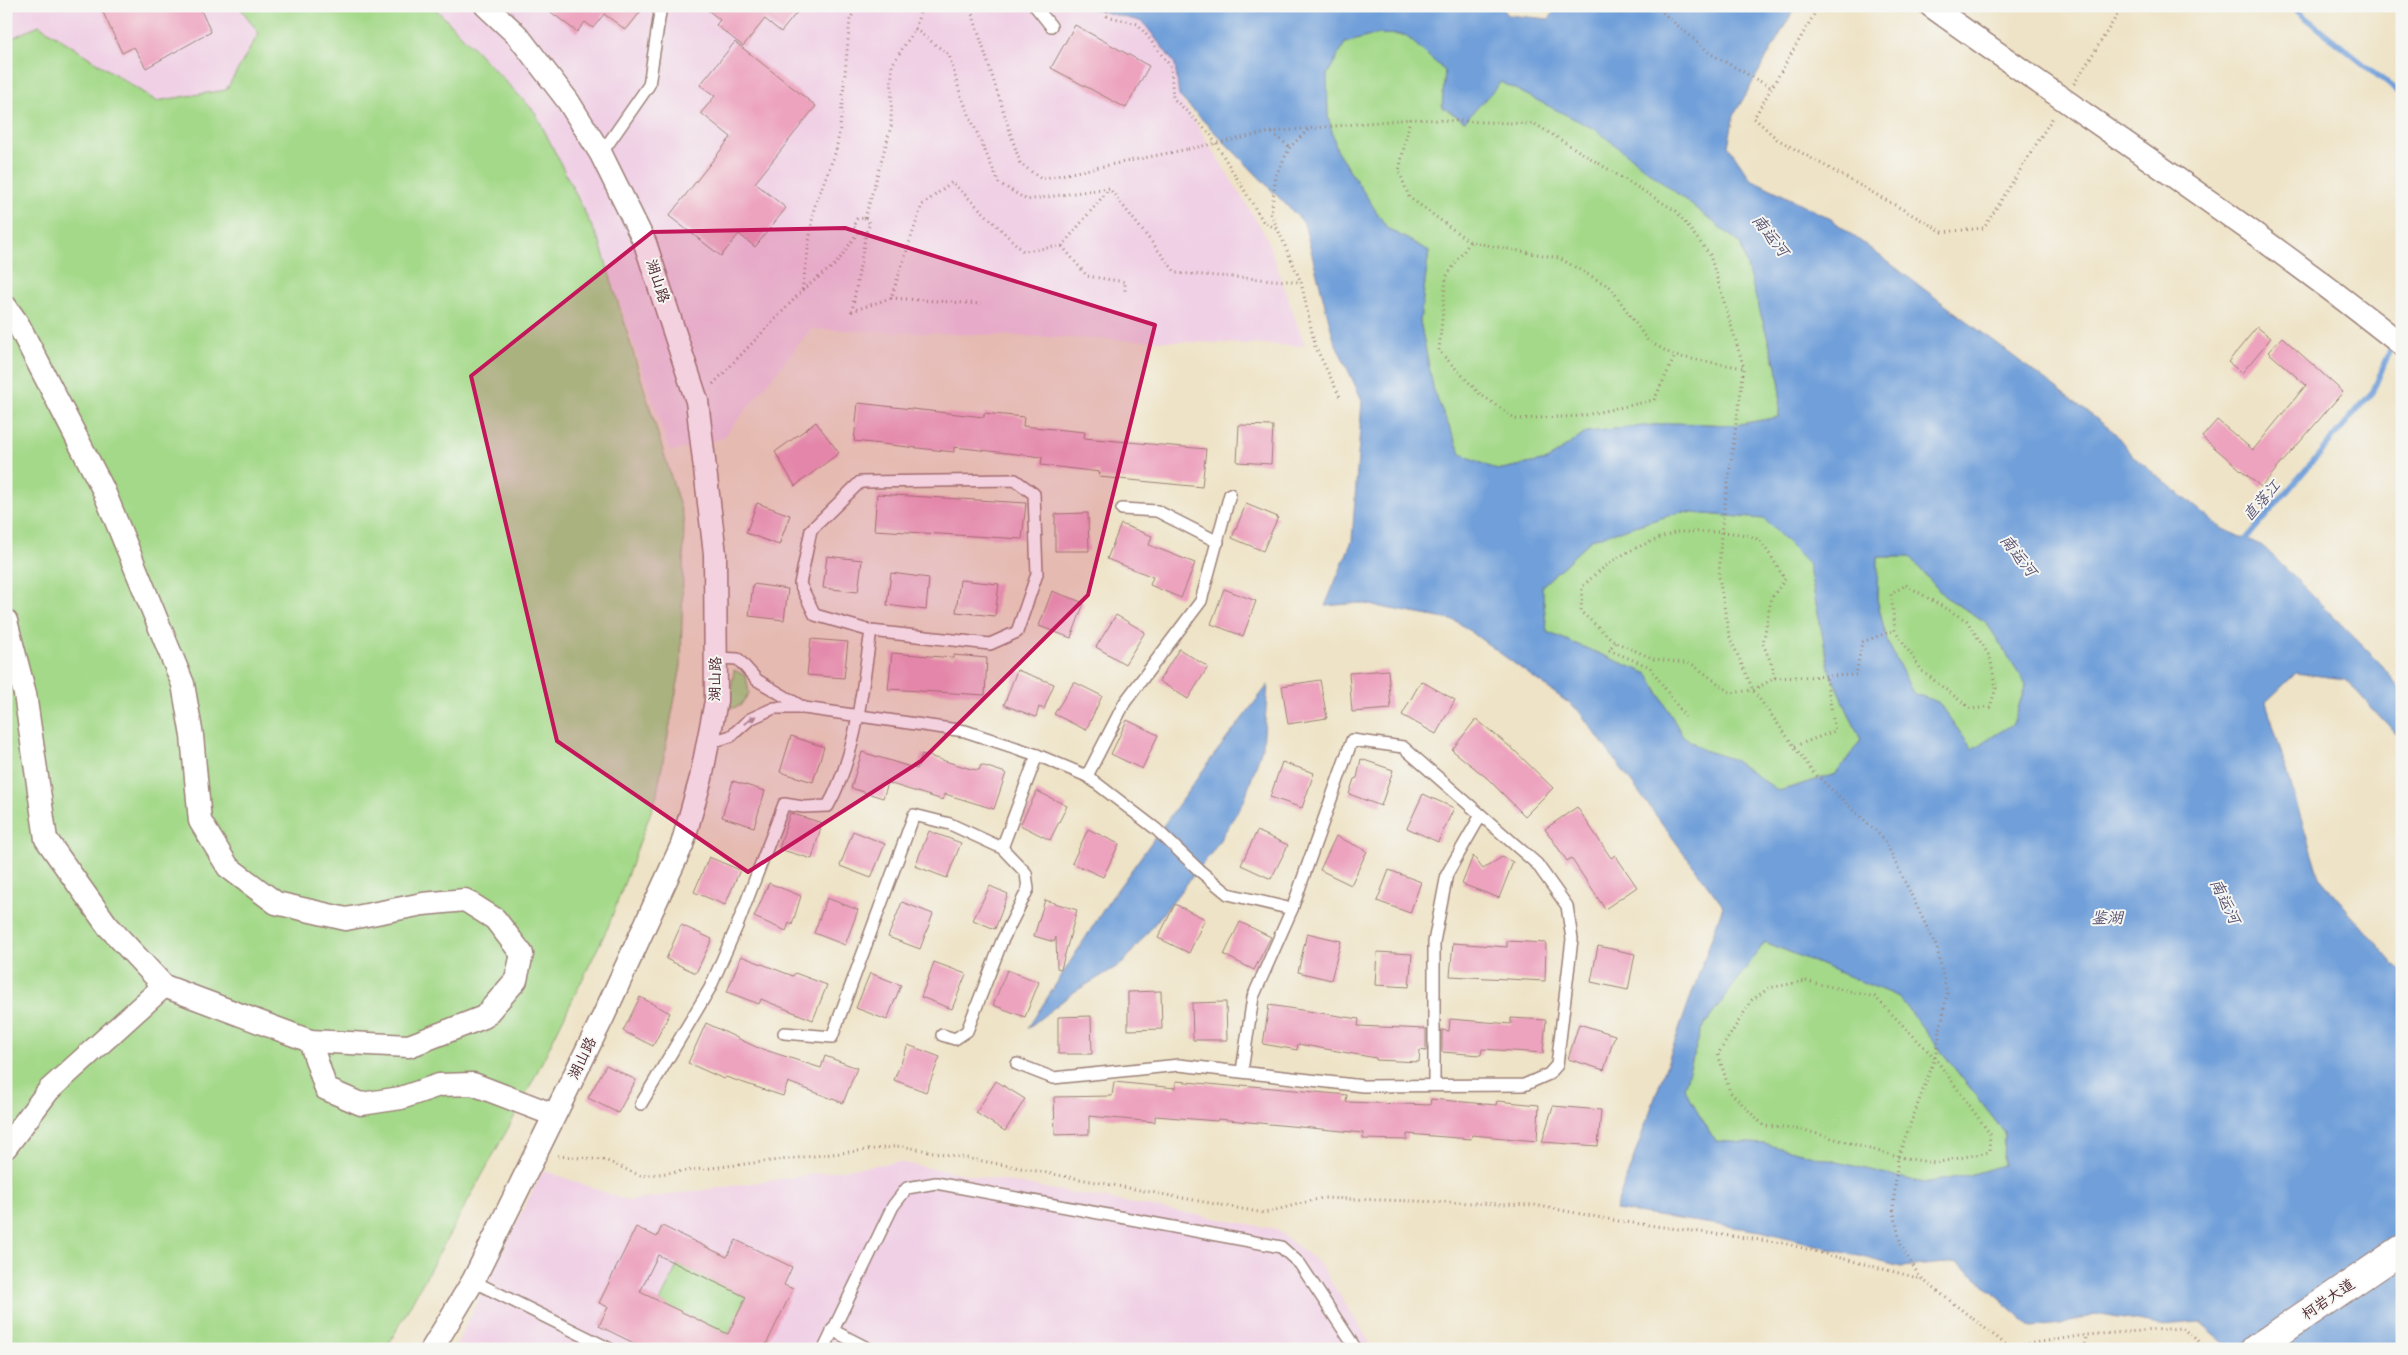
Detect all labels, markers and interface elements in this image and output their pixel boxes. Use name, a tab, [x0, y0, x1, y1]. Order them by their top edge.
water label: 南运河	[1748, 209, 1796, 262]
street label: 湖山路	[642, 256, 675, 305]
water label: 直落江	[2237, 474, 2285, 525]
water label: 南运河	[1996, 529, 2044, 582]
street label: 湖山路	[704, 656, 724, 702]
one-way arrow	[743, 716, 757, 725]
water label: 南运河	[2206, 875, 2248, 930]
water label: 鉴湖	[2091, 906, 2125, 927]
street label: 湖山路	[562, 1033, 600, 1082]
street label: 柯岩大道	[2297, 1273, 2358, 1323]

